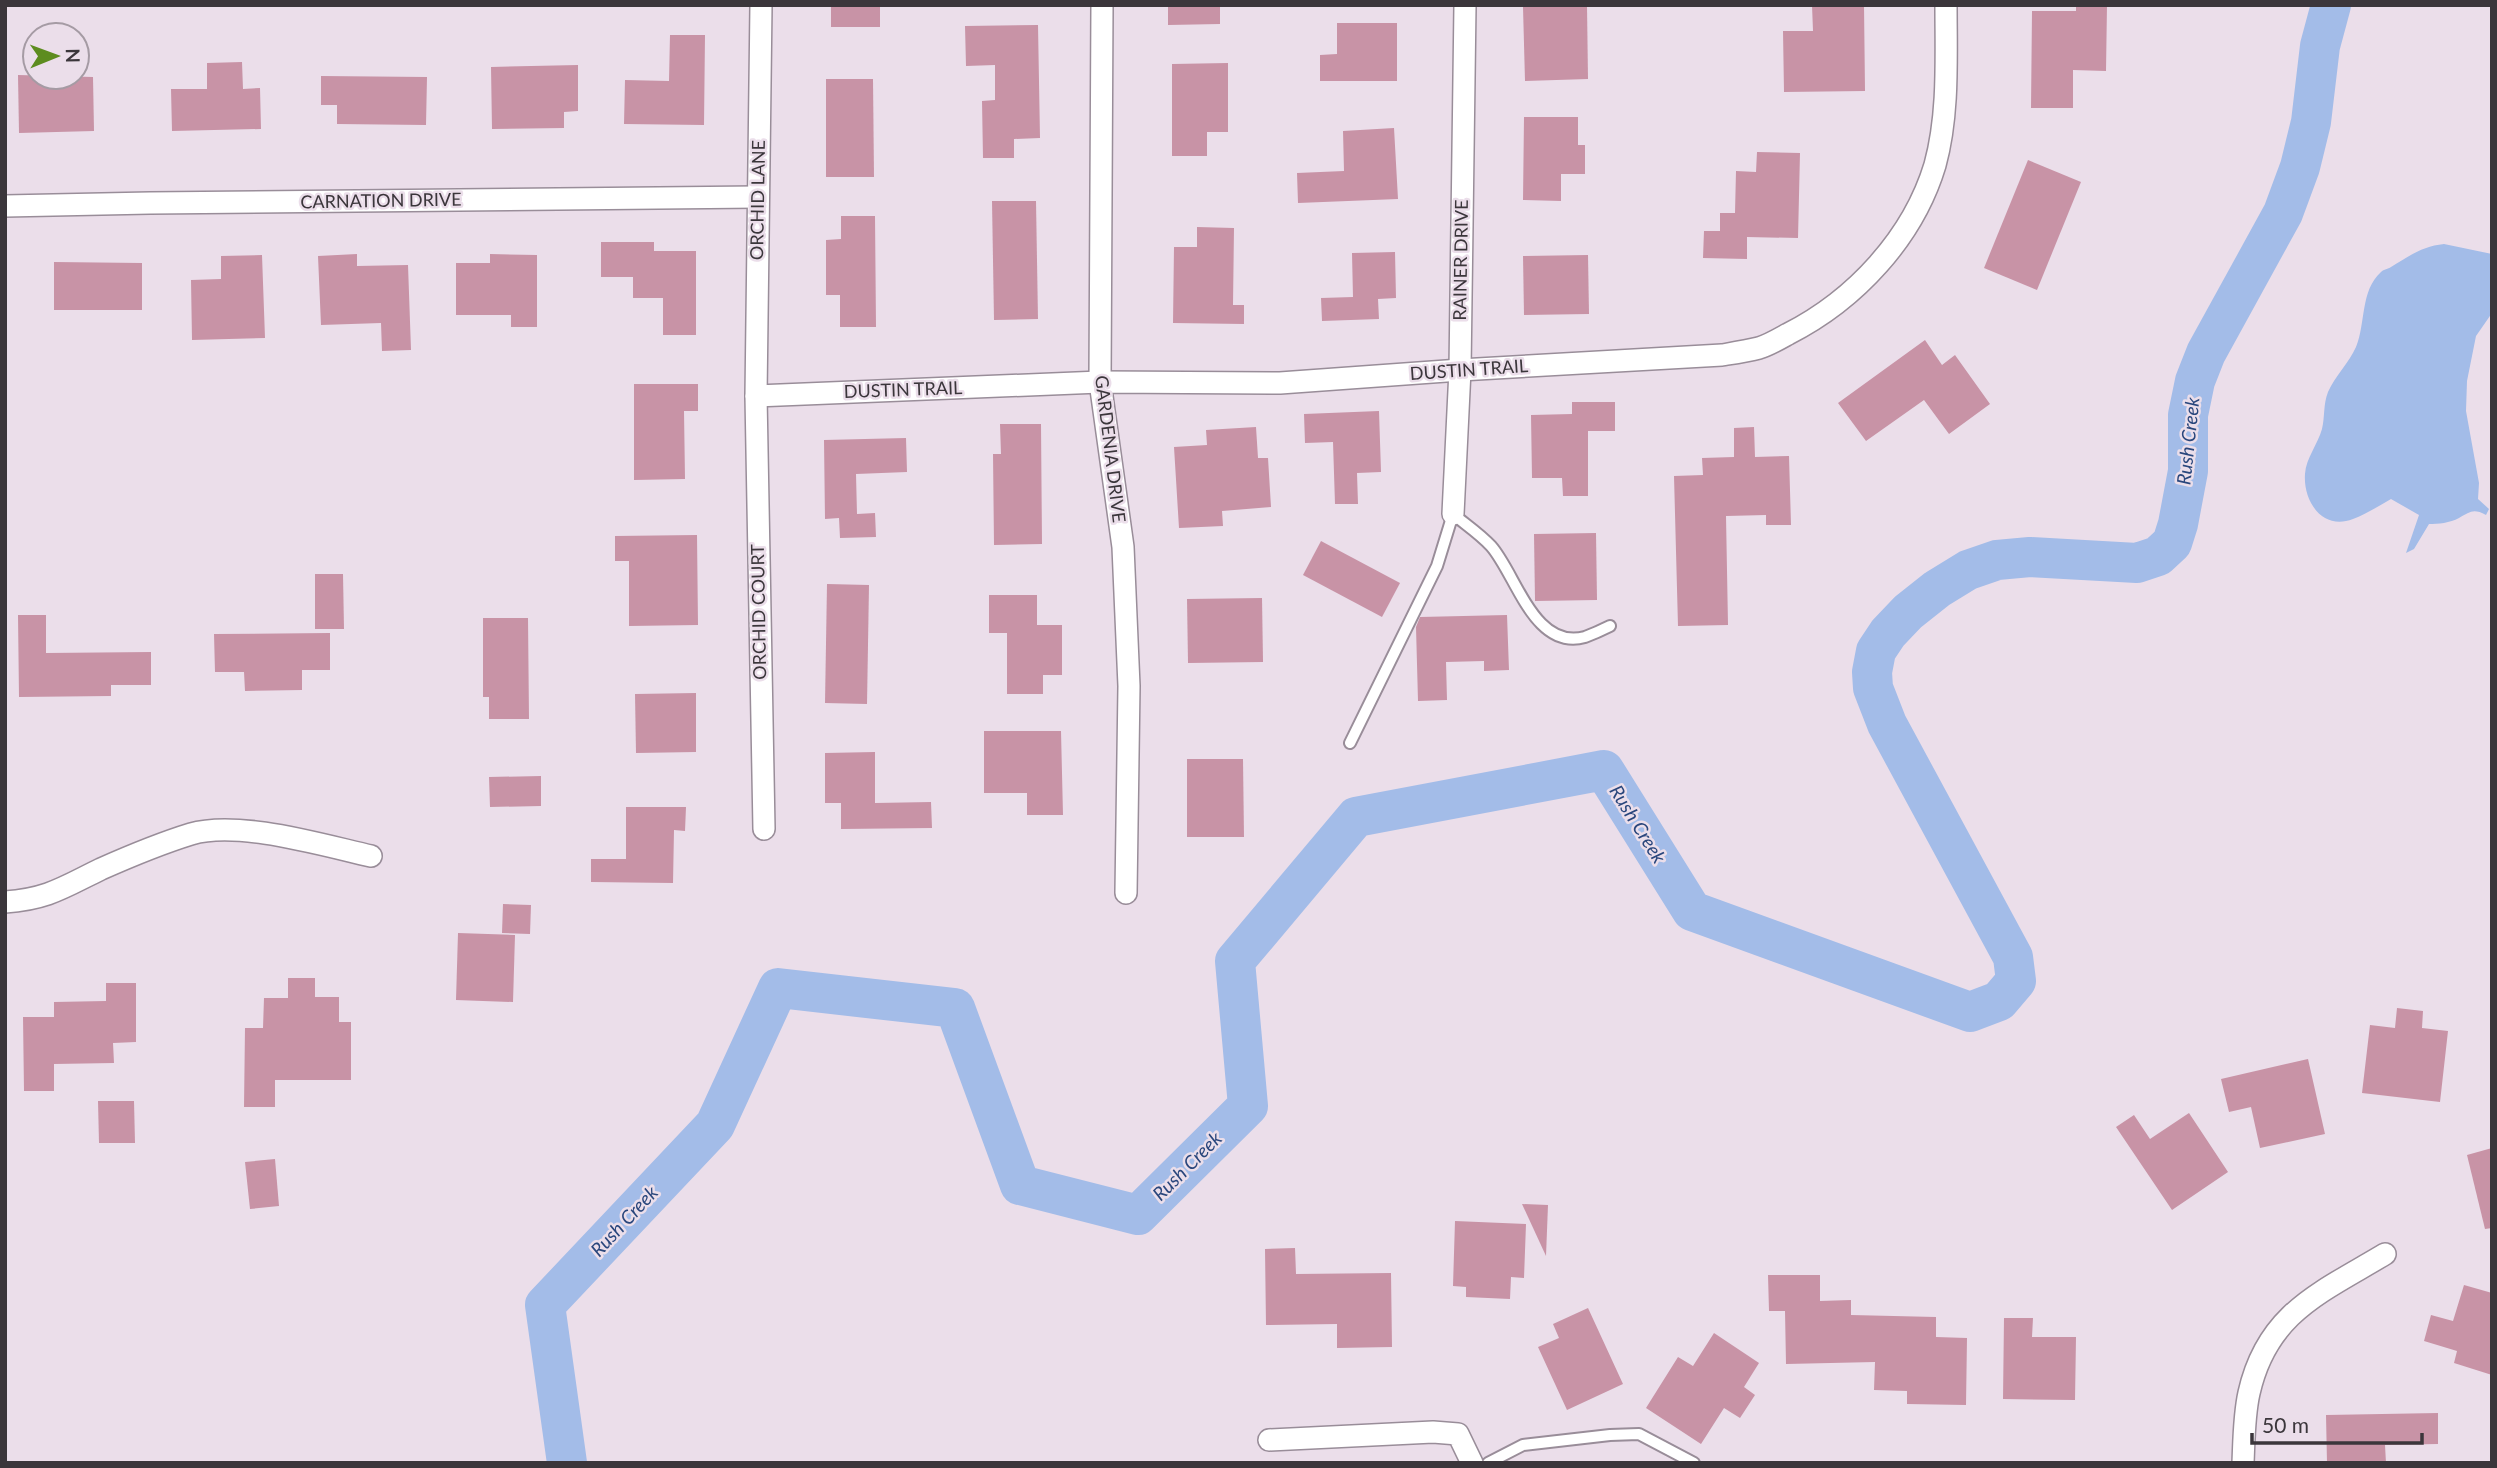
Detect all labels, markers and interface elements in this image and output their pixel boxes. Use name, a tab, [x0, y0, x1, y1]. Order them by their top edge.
north arrow	[21, 21, 91, 91]
text: N	[62, 48, 85, 63]
street label: ORCHID LANE	[745, 140, 769, 260]
street label: CARNATION DRIVE	[300, 188, 462, 212]
street label: RAINER DRIVE	[1448, 199, 1472, 321]
street label: DUSTIN TRAIL	[1409, 354, 1529, 384]
street label: GARDENIA DRIVE	[1091, 374, 1131, 524]
street label: DUSTIN TRAIL	[843, 376, 963, 402]
water label: Rush Creek	[2171, 395, 2204, 486]
street label: ORCHID COURT	[746, 544, 770, 680]
water label: Rush Creek	[1605, 780, 1672, 868]
water label: Rush Creek	[1147, 1126, 1227, 1205]
water label: Rush Creek	[585, 1180, 663, 1261]
scale bar	[2252, 1402, 2422, 1446]
text: 50 m	[2262, 1412, 2309, 1437]

